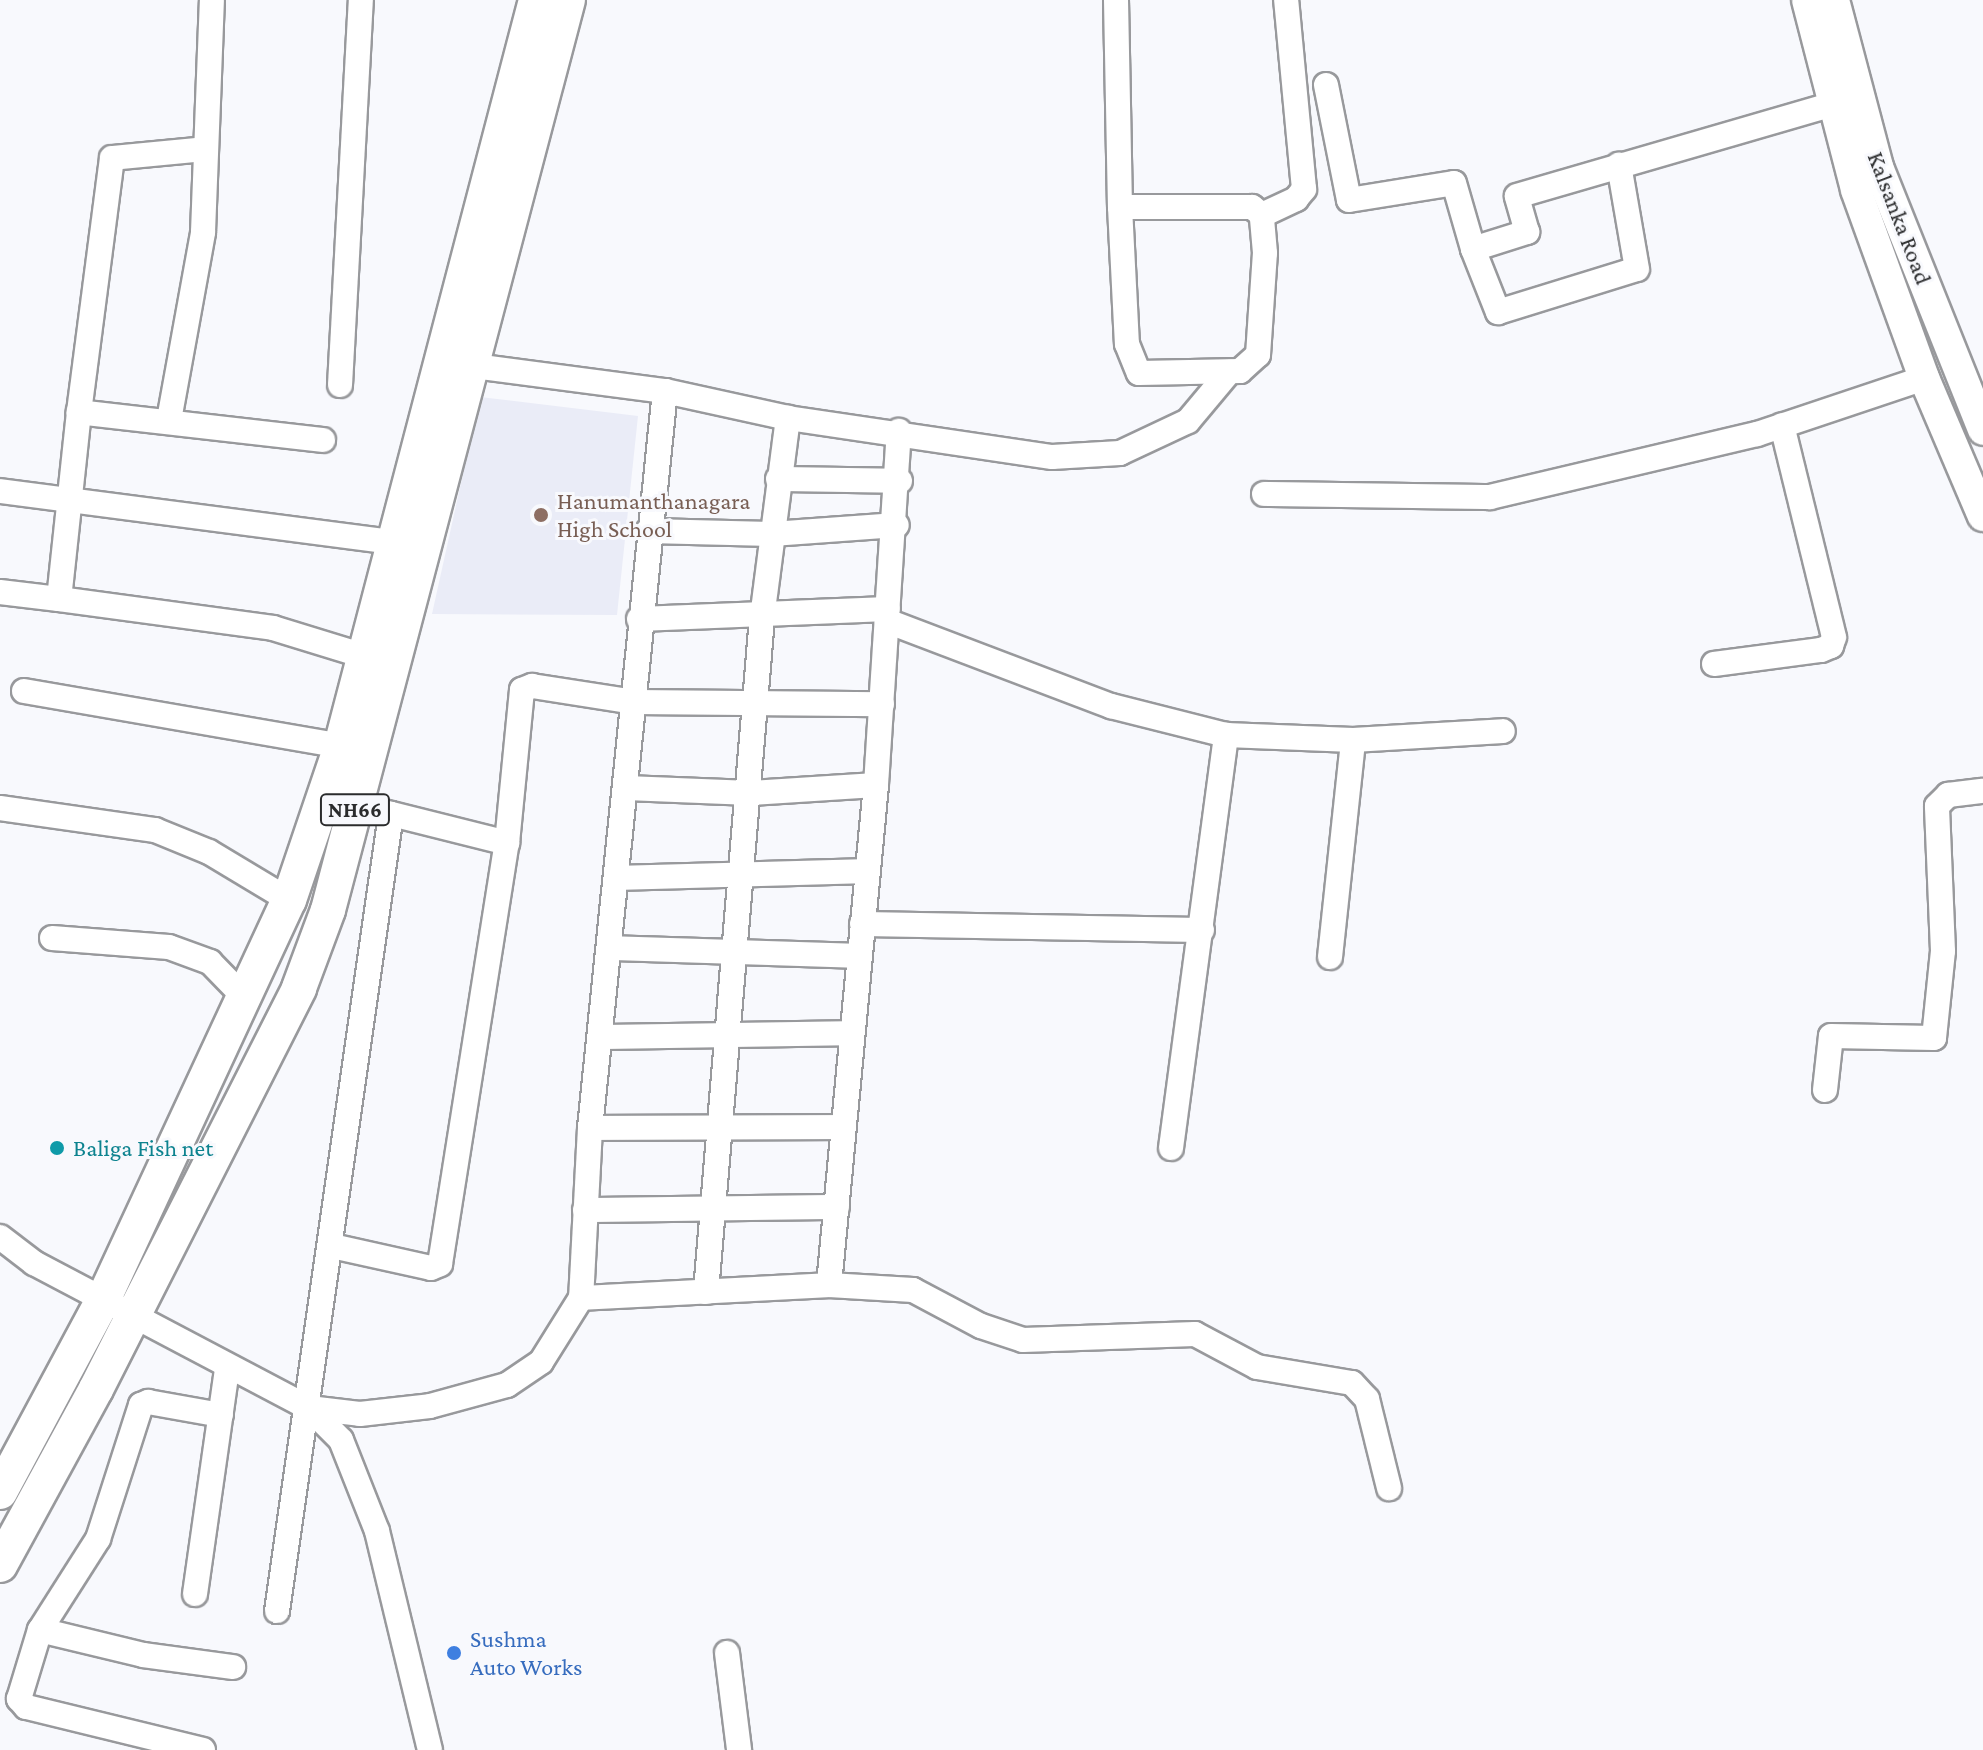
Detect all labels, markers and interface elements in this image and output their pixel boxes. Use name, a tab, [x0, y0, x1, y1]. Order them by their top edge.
street label: Kalsanka Road	[1861, 147, 1939, 289]
place label: Hanumanthanagara High School	[557, 487, 750, 543]
marker: Hanumanthanagara High School	[532, 506, 550, 524]
road number: NH66	[319, 792, 391, 828]
place label: Baliga Fish net	[73, 1134, 213, 1162]
marker: Baliga Fish net	[48, 1139, 66, 1157]
place label: Sushma Auto Works	[470, 1625, 582, 1681]
marker: Sushma Auto Works	[445, 1644, 463, 1662]

